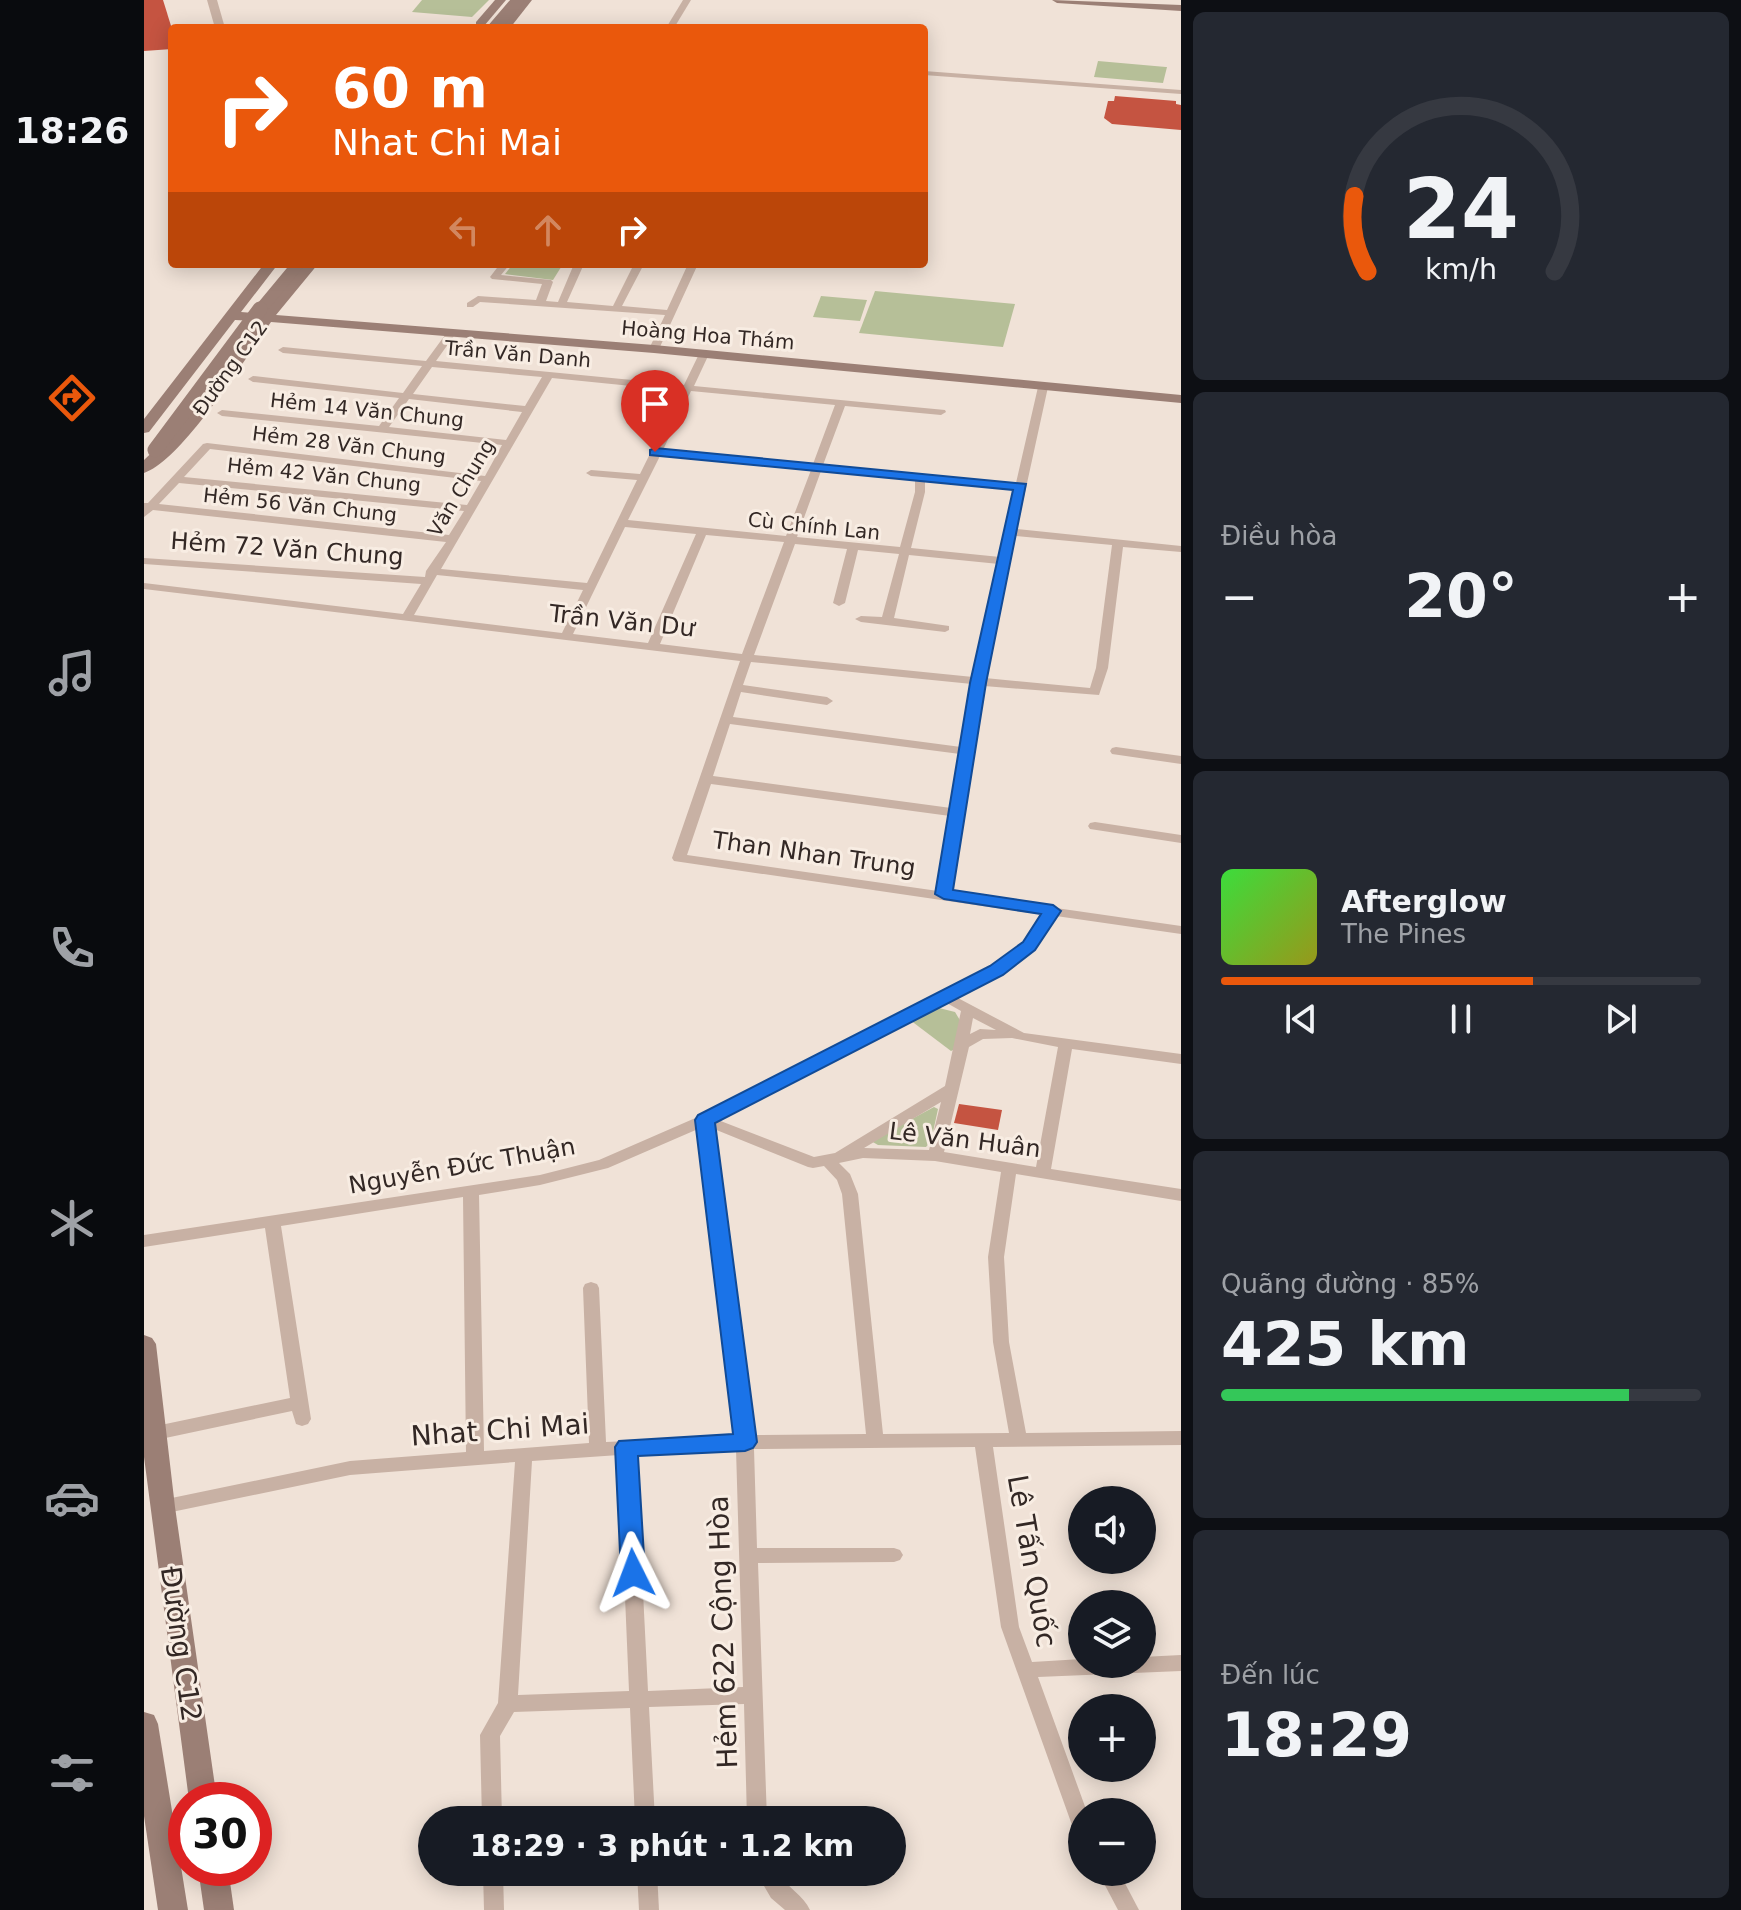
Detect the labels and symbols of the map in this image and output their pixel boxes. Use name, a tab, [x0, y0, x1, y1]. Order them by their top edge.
street label: Hoàng Hoa Thám	[620, 315, 796, 355]
street label: Đường C12	[188, 316, 272, 420]
street label: Trần Văn Danh	[443, 336, 592, 372]
pin	[621, 370, 689, 452]
street label: Hẻm 14 Văn Chung	[269, 388, 465, 432]
street label: Hẻm 28 Văn Chung	[251, 421, 447, 469]
street label: Văn Chung	[422, 435, 500, 541]
street label: Hẻm 42 Văn Chung	[226, 453, 422, 497]
street label: Hẻm 56 Văn Chung	[202, 483, 398, 527]
street label: Cù Chính Lan	[747, 507, 881, 545]
street label: Hẻm 72 Văn Chung	[170, 527, 404, 571]
street label: Trần Văn Dư	[547, 599, 698, 643]
street label: Than Nhan Trung	[710, 826, 917, 882]
street label: Lê Văn Huân	[888, 1117, 1042, 1163]
street label: Nguyễn Đức Thuận	[346, 1131, 578, 1200]
street label: Nhat Chi Mai	[410, 1407, 590, 1453]
street label: Lê Tấn Quốc	[1001, 1472, 1063, 1650]
street label: Hẻm 622 Cộng Hòa	[702, 1495, 744, 1769]
position arrow	[591, 1531, 675, 1615]
street label: Đường C12	[154, 1564, 208, 1724]
speed limit sign: 30	[168, 1782, 272, 1886]

